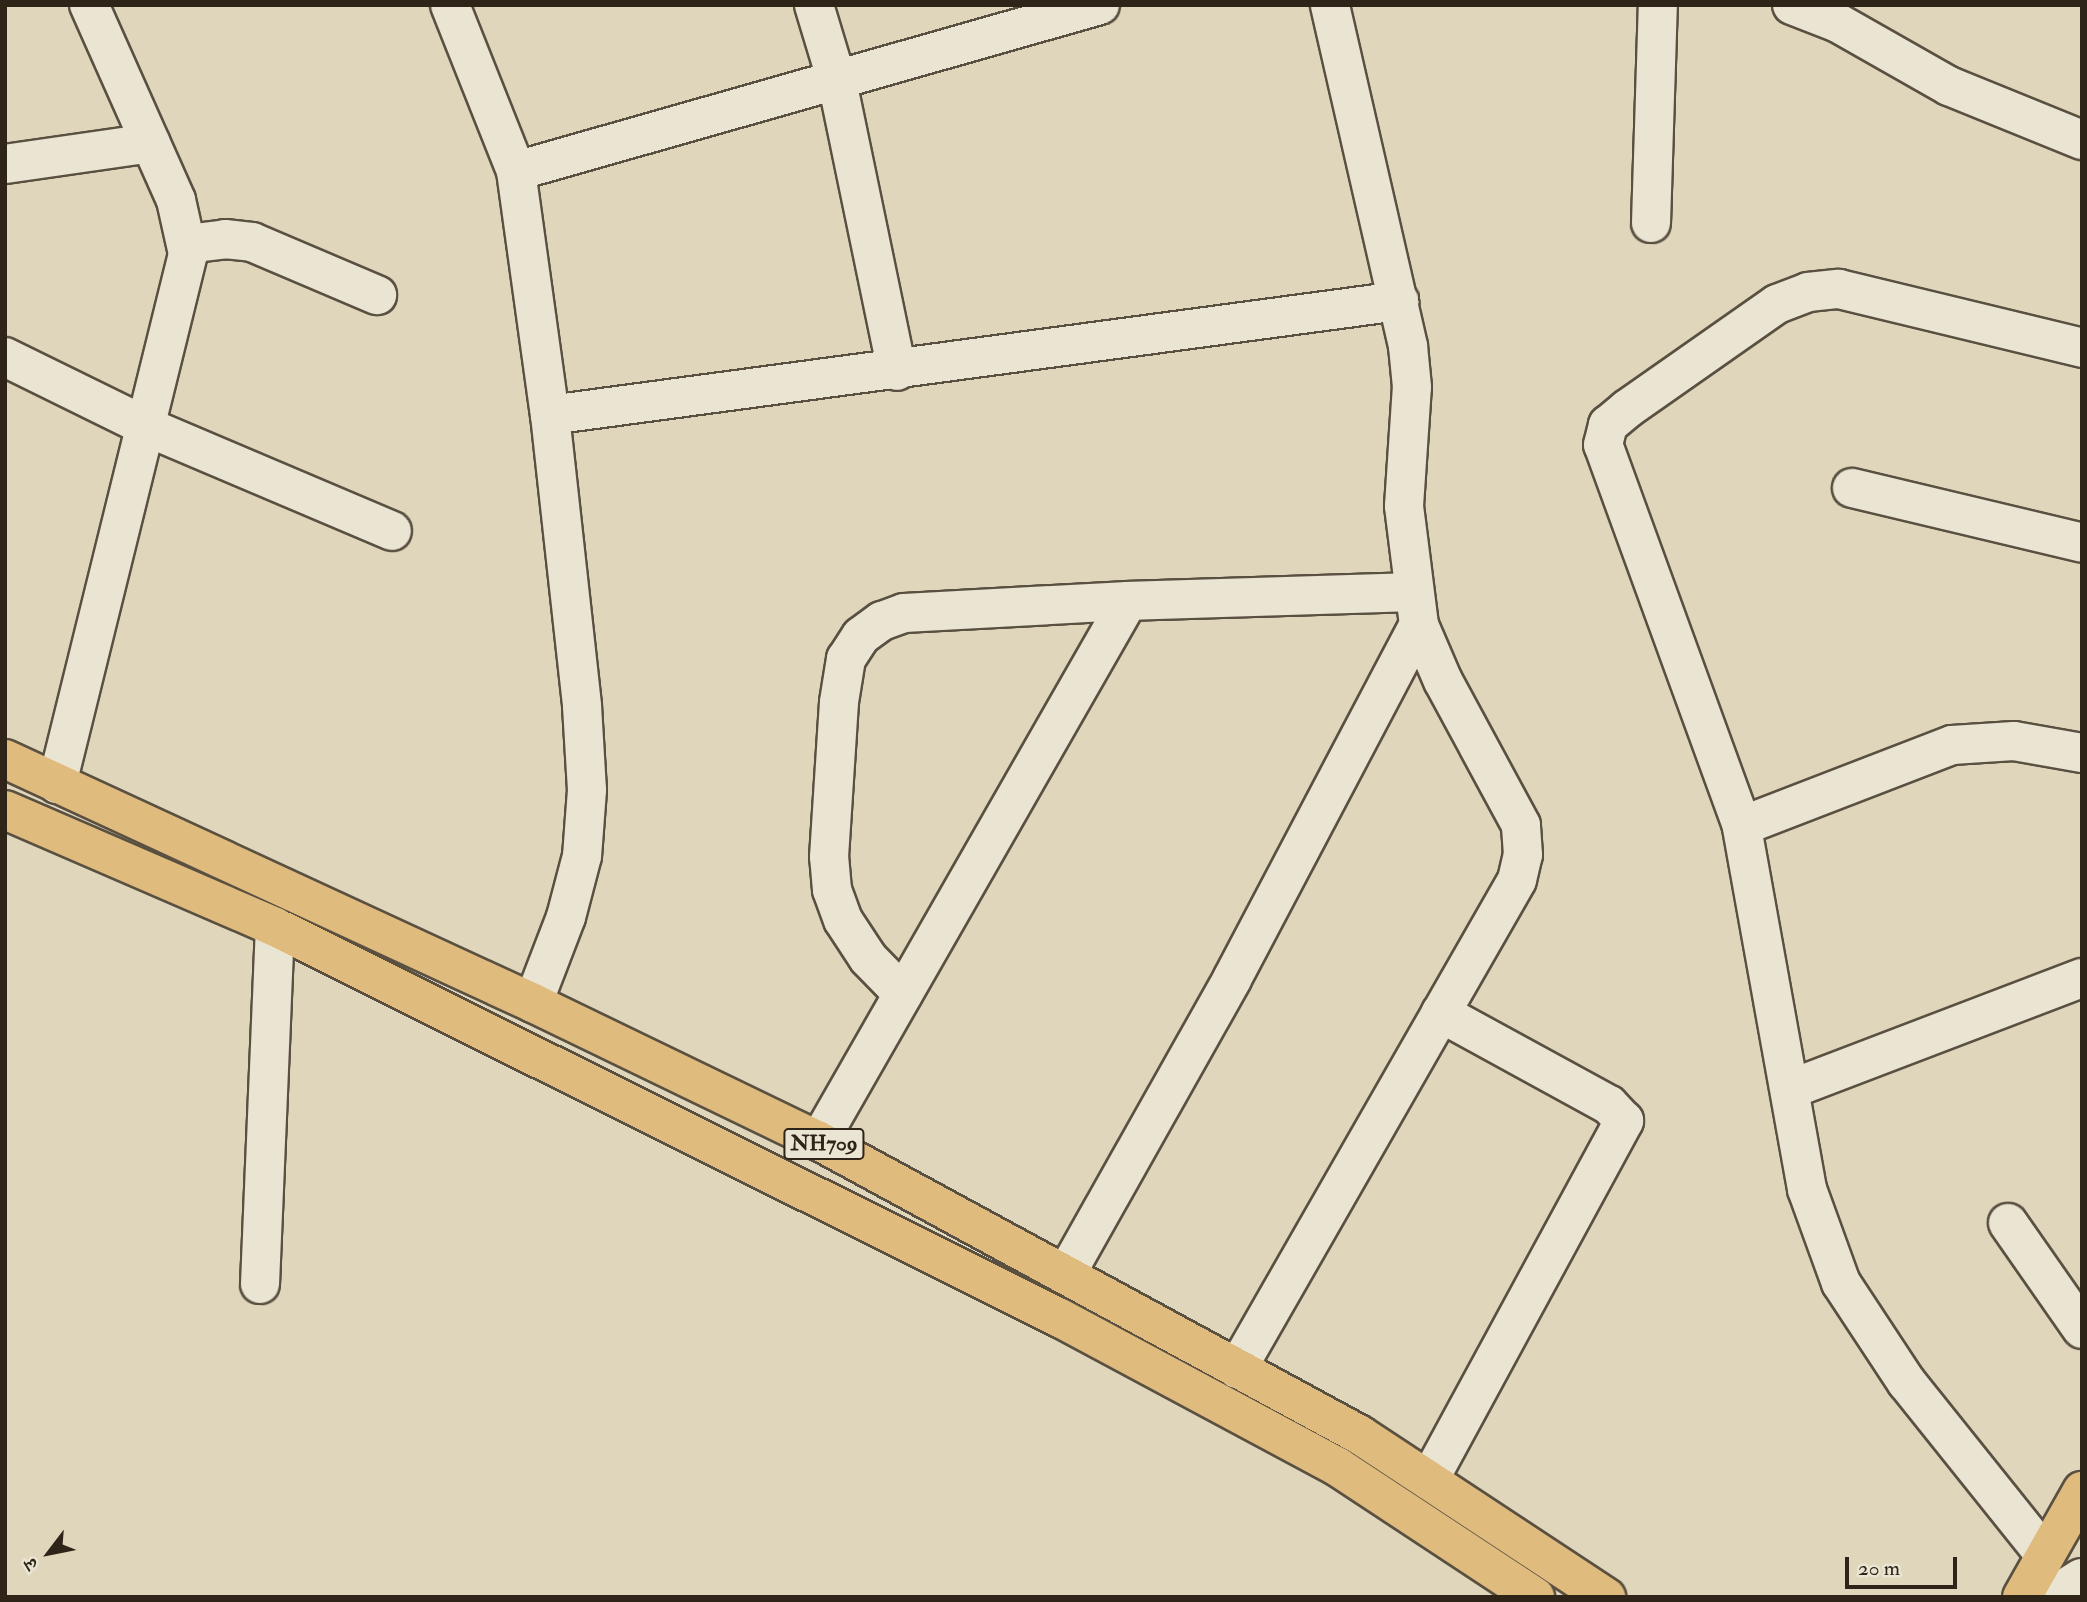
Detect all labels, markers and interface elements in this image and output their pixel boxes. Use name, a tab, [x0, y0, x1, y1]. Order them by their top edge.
road number: NH709	[782, 1126, 866, 1162]
north arrow	[14, 1518, 84, 1588]
scale bar	[1849, 1542, 1961, 1586]
text: उ	[18, 1554, 44, 1575]
text: 20 m	[1858, 1555, 1900, 1582]

